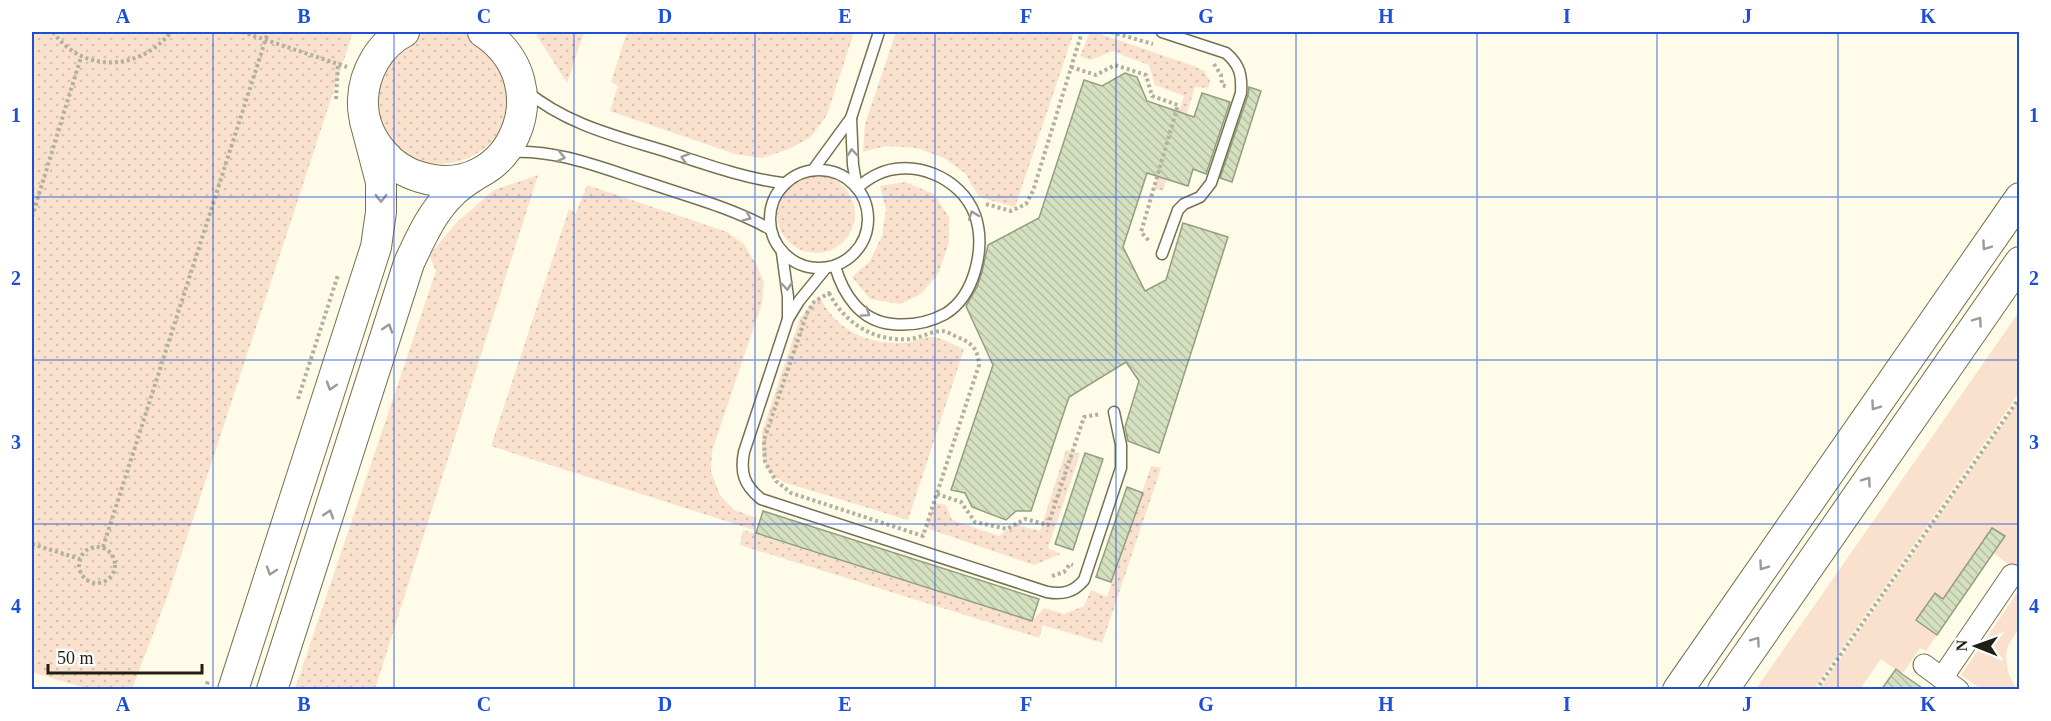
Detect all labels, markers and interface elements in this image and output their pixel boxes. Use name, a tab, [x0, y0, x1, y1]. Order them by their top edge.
text: A	[116, 5, 131, 27]
text: B	[297, 5, 311, 27]
text: C	[477, 5, 491, 27]
text: D	[658, 5, 672, 27]
text: E	[838, 5, 852, 27]
text: F	[1020, 5, 1032, 27]
text: G	[1198, 5, 1214, 27]
text: H	[1378, 5, 1394, 27]
text: I	[1563, 5, 1571, 27]
text: J	[1742, 5, 1752, 27]
text: K	[1920, 5, 1936, 27]
text: 1	[11, 104, 21, 126]
text: 1	[2029, 104, 2039, 126]
one-way arrow	[846, 149, 859, 158]
one-way arrow	[556, 150, 566, 163]
one-way arrow	[680, 153, 691, 165]
one-way arrow	[375, 194, 387, 203]
one-way arrow	[740, 210, 751, 222]
one-way arrow	[967, 210, 980, 220]
one-way arrow	[1982, 239, 1993, 250]
text: 2	[11, 267, 21, 289]
text: 2	[2029, 267, 2039, 289]
one-way arrow	[780, 281, 793, 290]
one-way arrow	[859, 306, 870, 317]
one-way arrow	[1971, 317, 1982, 328]
one-way arrow	[381, 323, 394, 334]
one-way arrow	[326, 380, 338, 391]
one-way arrow	[1871, 399, 1882, 410]
text: 3	[11, 431, 21, 453]
text: 3	[2029, 431, 2039, 453]
one-way arrow	[1860, 477, 1871, 488]
one-way arrow	[321, 509, 334, 520]
one-way arrow	[1759, 559, 1770, 570]
one-way arrow	[266, 565, 278, 576]
text: 4	[11, 595, 21, 617]
text: 4	[2029, 595, 2039, 617]
north arrow	[1946, 616, 2006, 676]
scale bar	[48, 637, 202, 675]
one-way arrow	[1749, 637, 1760, 648]
text: N	[1953, 639, 1970, 652]
text: 50 m	[57, 648, 94, 668]
text: A	[116, 693, 131, 715]
text: B	[297, 693, 311, 715]
text: C	[477, 693, 491, 715]
text: D	[658, 693, 672, 715]
text: E	[838, 693, 852, 715]
text: F	[1020, 693, 1032, 715]
text: G	[1198, 693, 1214, 715]
text: H	[1378, 693, 1394, 715]
text: I	[1563, 693, 1571, 715]
text: J	[1742, 693, 1752, 715]
text: K	[1920, 693, 1936, 715]

